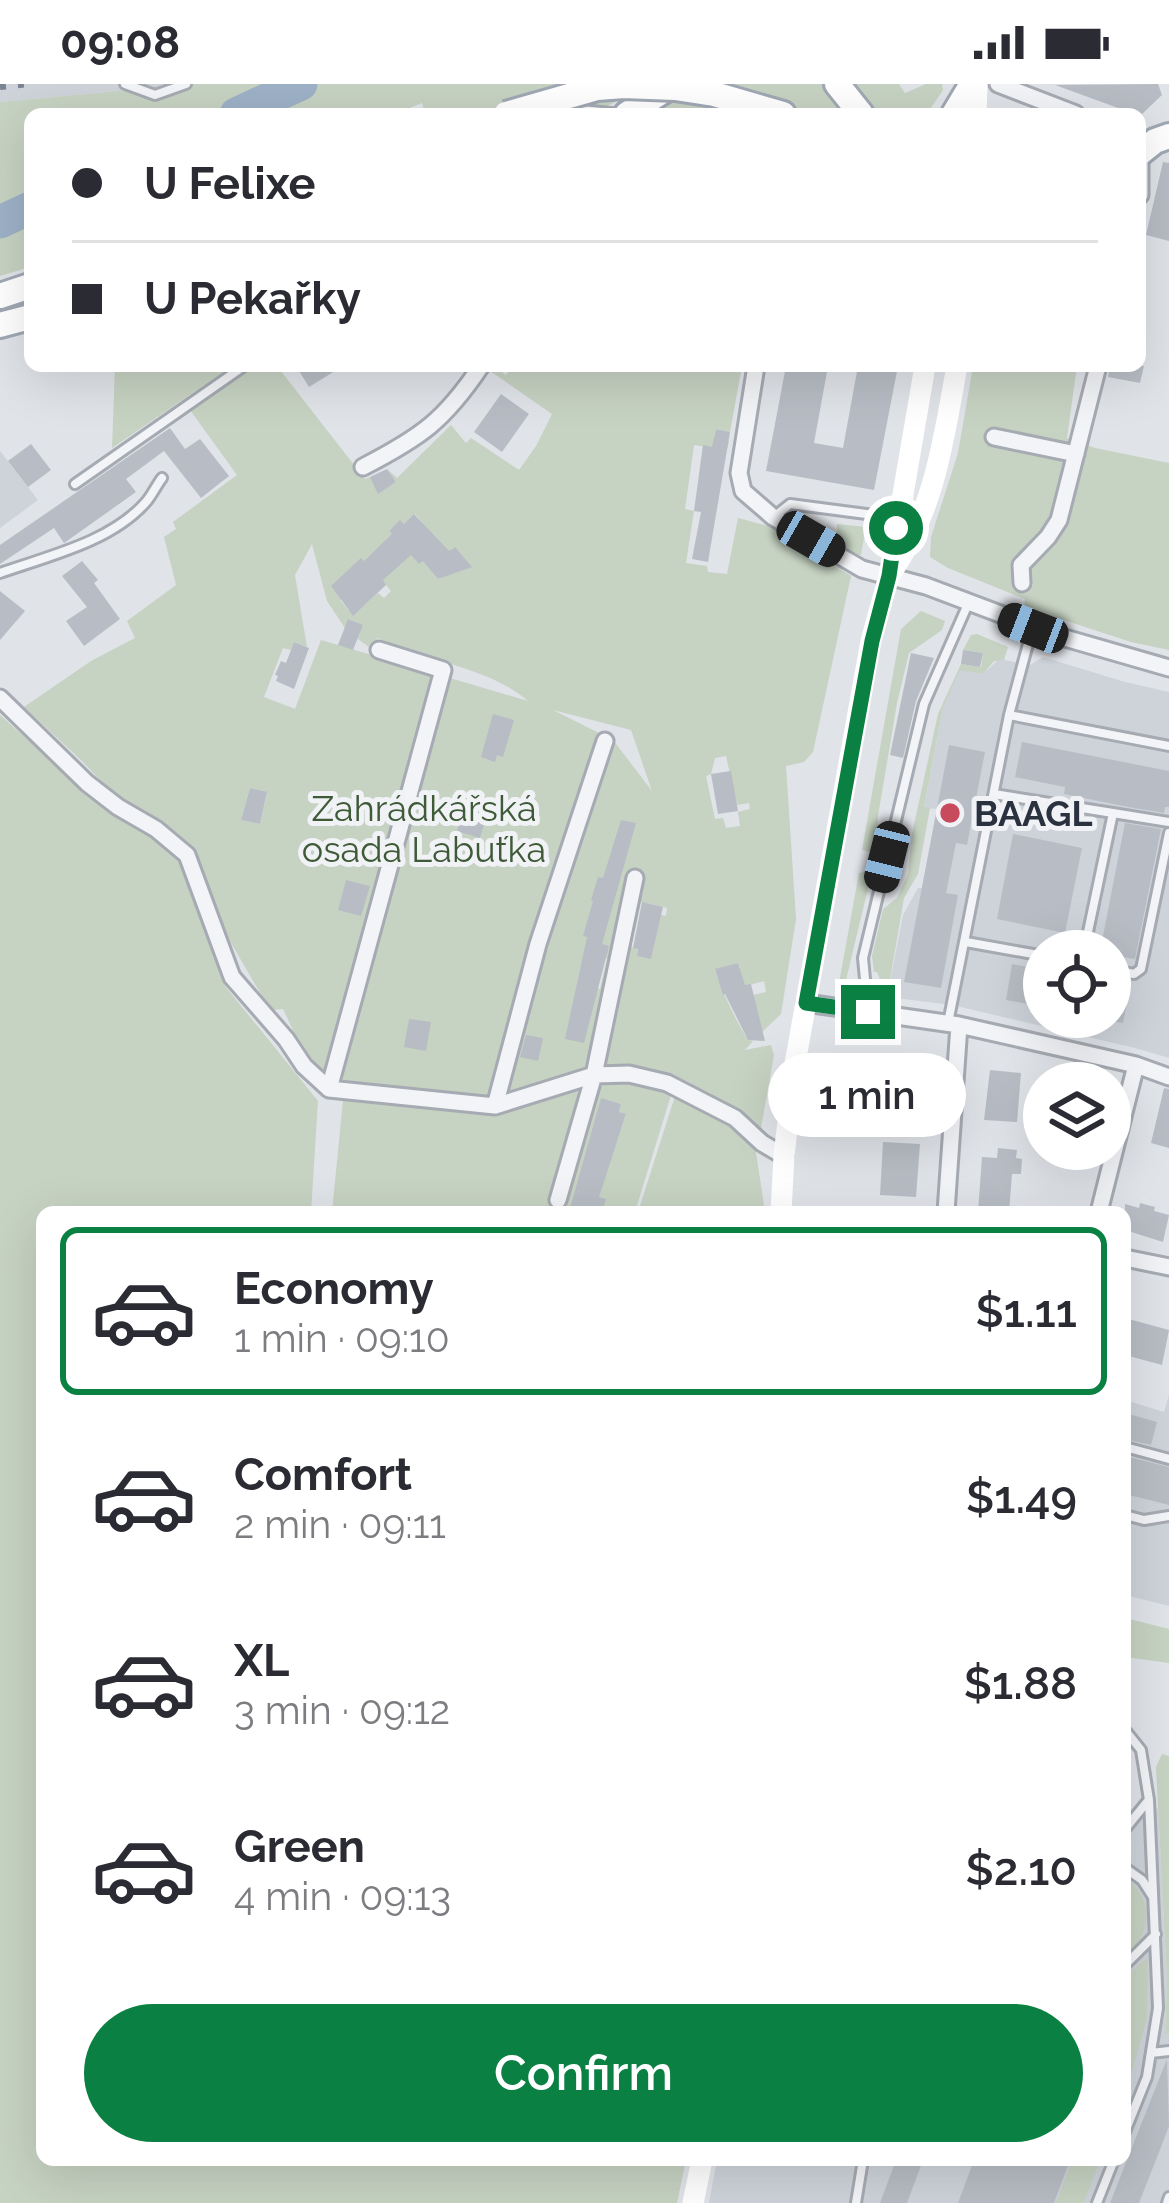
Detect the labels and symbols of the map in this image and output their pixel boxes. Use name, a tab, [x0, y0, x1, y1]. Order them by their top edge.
route start	[869, 501, 923, 555]
car	[771, 505, 851, 573]
car	[993, 598, 1073, 658]
park label: Zahrádkářská osada Labuťka	[302, 787, 546, 870]
place label: BAAGL	[974, 792, 1092, 834]
marker: BAAGL	[937, 800, 963, 826]
car	[861, 818, 913, 896]
route end	[841, 985, 895, 1039]
callout: 1 min	[769, 1054, 967, 1138]

